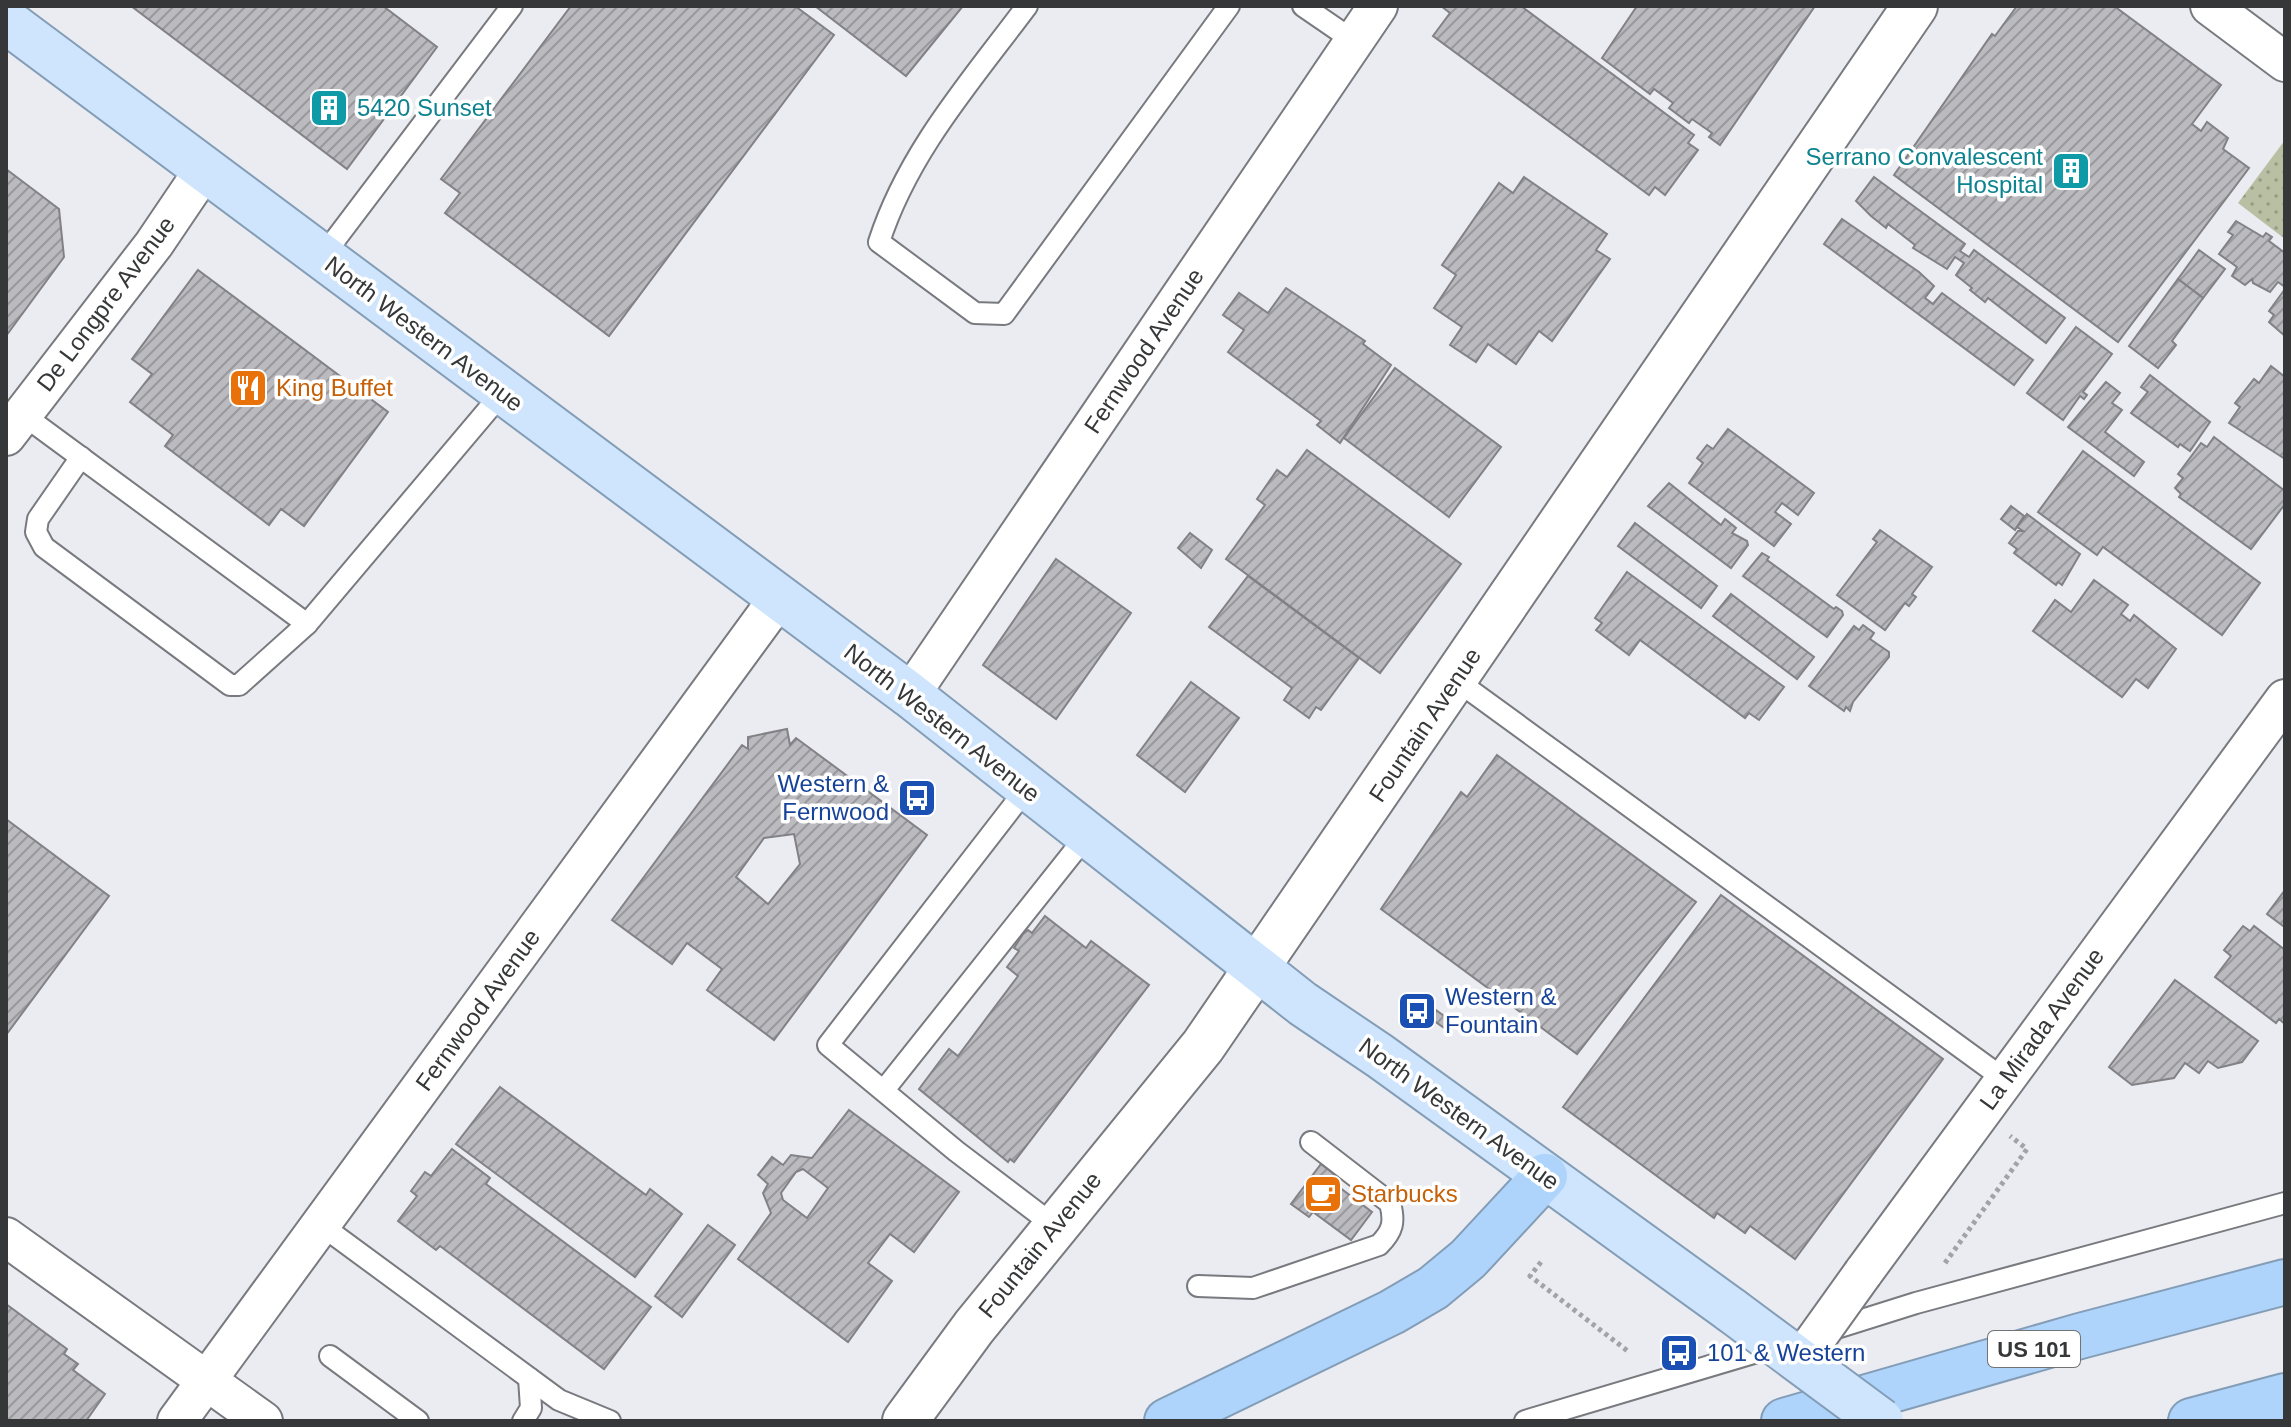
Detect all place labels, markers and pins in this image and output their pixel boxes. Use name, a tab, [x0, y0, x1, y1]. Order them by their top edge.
building icon: 5420 Sunset	[308, 87, 350, 129]
place label: 5420 Sunset	[357, 94, 492, 121]
place label: Serrano Convalescent Hospital	[1806, 143, 2043, 198]
building icon: Serrano Convalescent Hospital	[2050, 150, 2092, 192]
restaurant icon: King Buffet	[227, 367, 269, 409]
place label: King Buffet	[276, 374, 393, 401]
place label: Western & Fernwood	[777, 770, 889, 825]
bus stop icon: Western & Fernwood	[896, 777, 938, 819]
place label: Western & Fountain	[1445, 983, 1557, 1038]
bus stop icon: Western & Fountain	[1396, 990, 1438, 1032]
cafe icon: Starbucks	[1302, 1173, 1344, 1215]
place label: Starbucks	[1351, 1180, 1458, 1207]
bus stop icon: 101 & Western	[1658, 1332, 1700, 1374]
place label: 101 & Western	[1707, 1339, 1865, 1366]

